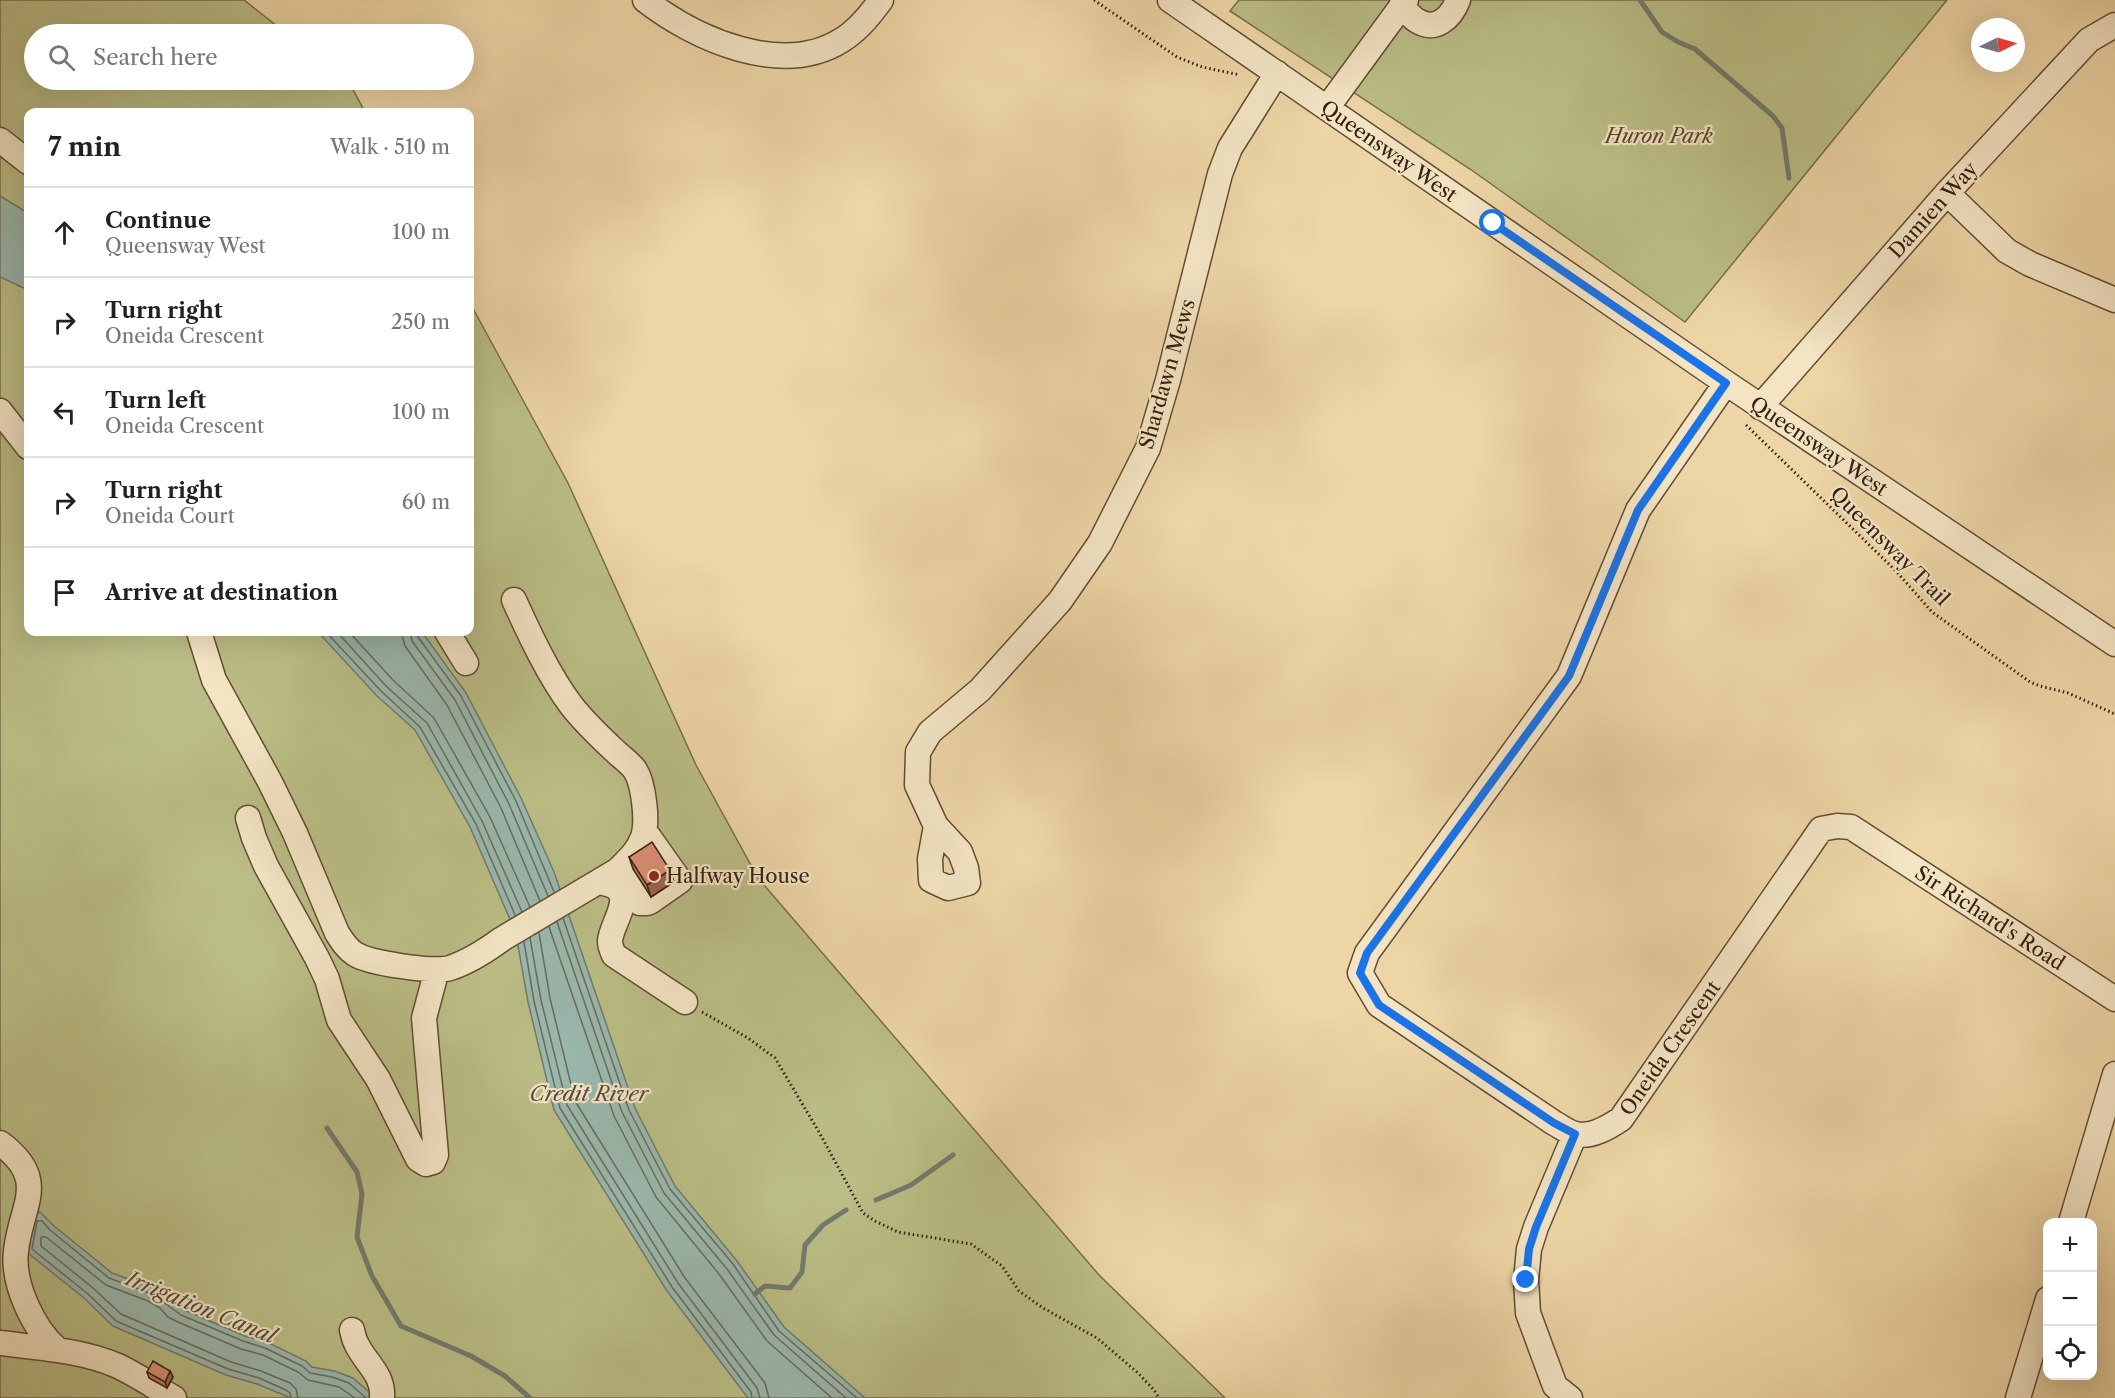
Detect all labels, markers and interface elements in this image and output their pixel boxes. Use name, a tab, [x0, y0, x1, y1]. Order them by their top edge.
north arrow	[1971, 18, 2025, 72]
search box	[24, 24, 474, 90]
icon: search	[45, 41, 78, 74]
text: Search here	[93, 44, 218, 71]
street label: Queensway West	[1316, 95, 1462, 207]
park label: Huron Park	[1603, 124, 1714, 148]
text: 7 min	[48, 131, 121, 163]
text: Walk · 510 m	[330, 135, 450, 159]
street label: Damien Way	[1884, 156, 1983, 263]
text: Continue	[105, 207, 211, 234]
route start	[1479, 209, 1505, 235]
icon: ahead	[48, 216, 81, 249]
text: 100 m	[392, 220, 450, 244]
text: Queensway West	[105, 234, 266, 258]
street label: Shardawn Mews	[1134, 296, 1200, 452]
text: Turn right	[105, 297, 223, 324]
icon: right	[48, 306, 81, 339]
text: 250 m	[391, 310, 450, 334]
text: Oneida Crescent	[105, 324, 264, 348]
text: Turn left	[105, 387, 206, 414]
street label: Queensway West	[1746, 391, 1892, 501]
icon: left	[48, 396, 81, 429]
text: 100 m	[392, 400, 450, 424]
text: Oneida Crescent	[105, 414, 264, 438]
text: Turn right	[105, 477, 223, 504]
street label: Queensway Trail	[1825, 481, 1955, 611]
icon: right	[48, 486, 81, 519]
text: 60 m	[402, 490, 450, 514]
text: Oneida Court	[105, 504, 235, 528]
icon: arrive	[48, 576, 81, 609]
text: Arrive at destination	[105, 579, 338, 606]
street label: Sir Richard's Road	[1911, 861, 2069, 975]
place label: Halfway House	[666, 864, 810, 888]
marker: Halfway House	[647, 869, 661, 883]
street label: Oneida Crescent	[1615, 976, 1725, 1120]
water label: Credit River	[529, 1081, 650, 1106]
map controls	[2043, 1218, 2097, 1380]
button: +	[2043, 1218, 2097, 1272]
water label: Irrigation Canal	[120, 1265, 282, 1349]
route end	[1512, 1266, 1538, 1292]
button: −	[2043, 1272, 2097, 1326]
button: locate	[2043, 1326, 2097, 1380]

